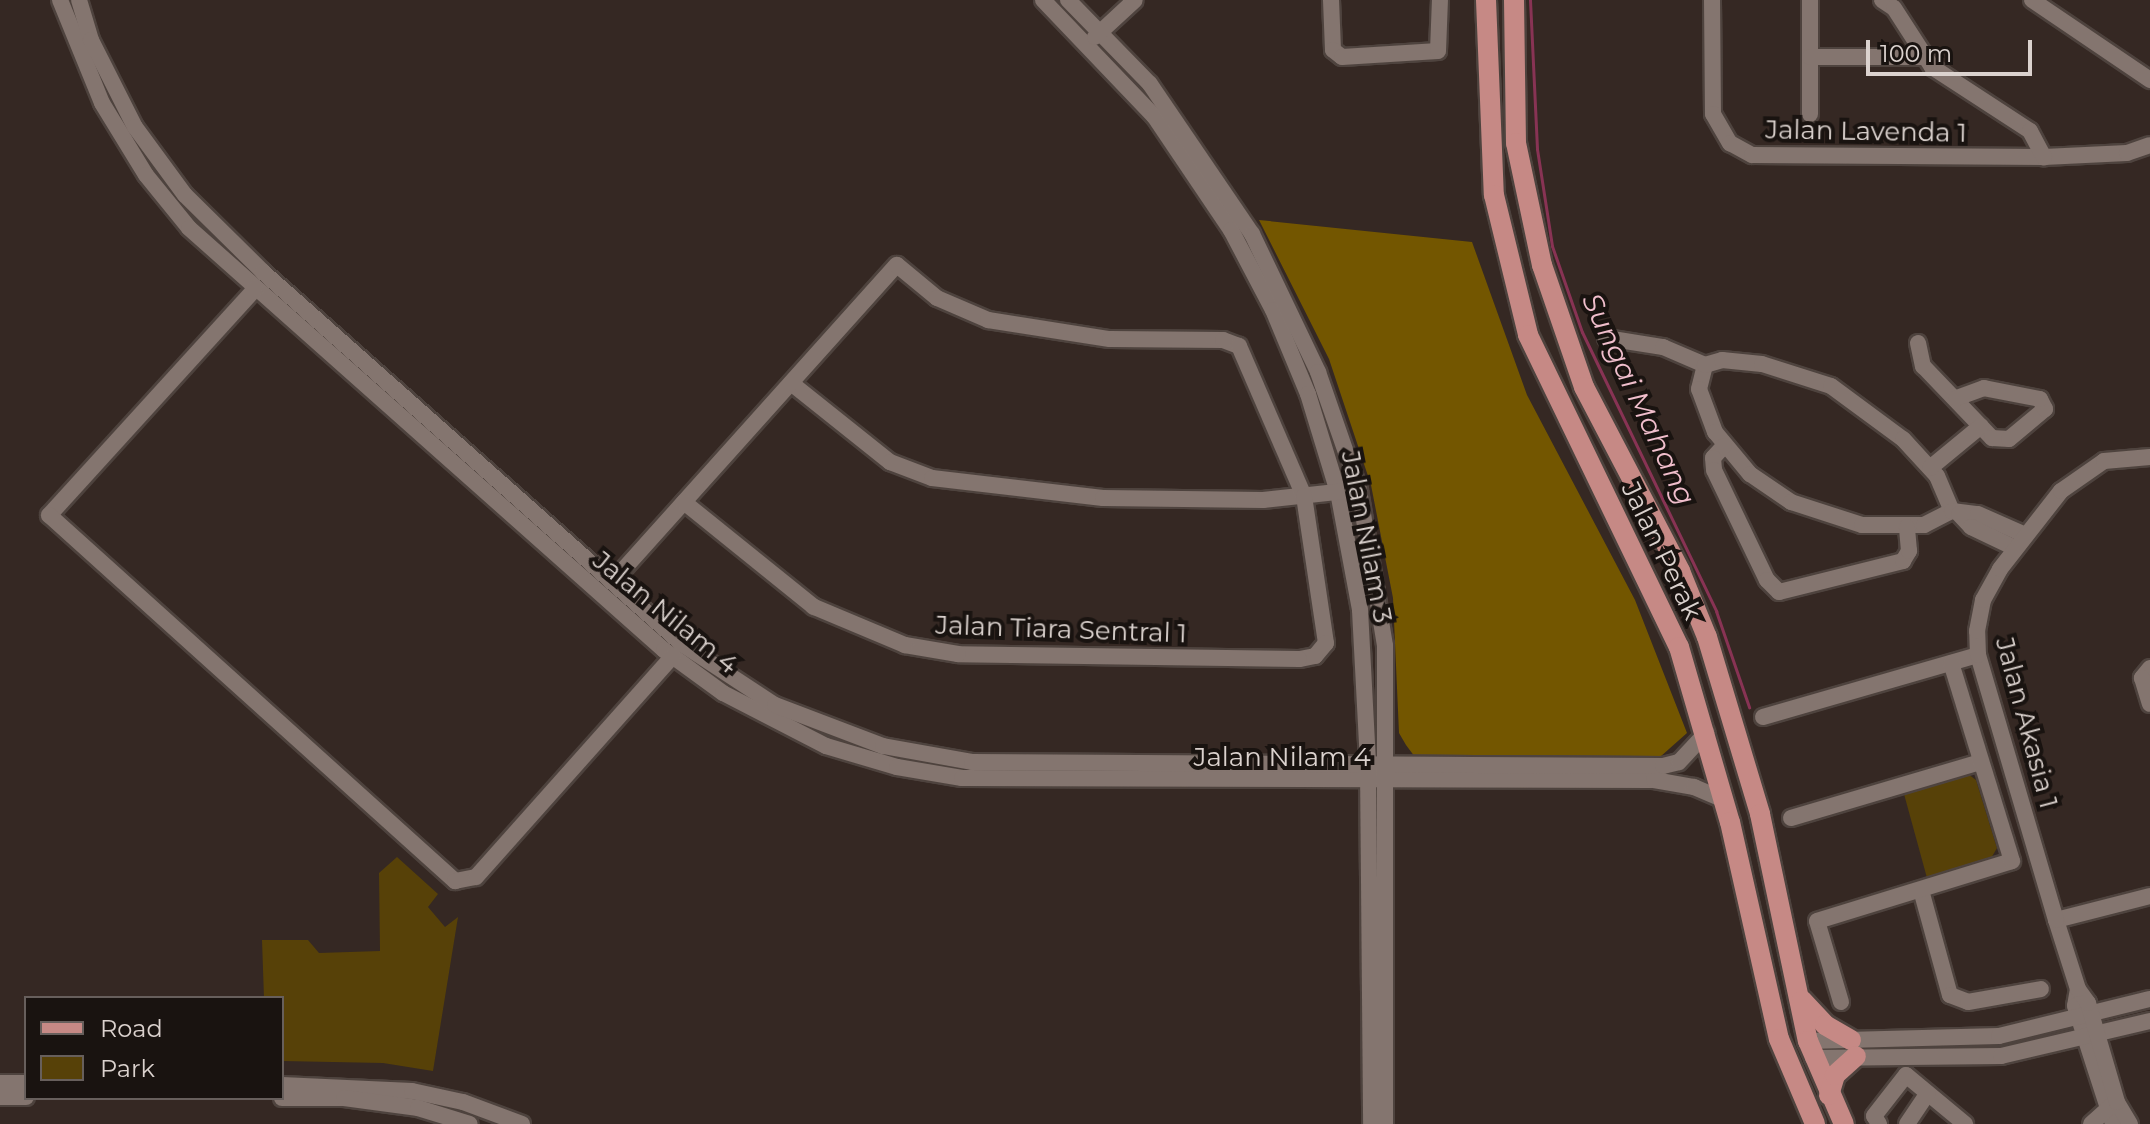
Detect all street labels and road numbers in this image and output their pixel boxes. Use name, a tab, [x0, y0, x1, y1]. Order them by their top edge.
street label: Jalan Lavenda 1	[1765, 115, 1967, 149]
street label: Jalan Nilam 3	[1334, 448, 1398, 626]
street label: Jalan Perak	[1614, 477, 1708, 625]
street label: Jalan Nilam 4	[586, 545, 744, 681]
street label: Jalan Tiara Sentral 1	[935, 610, 1187, 650]
street label: Jalan Akasia 1	[1988, 634, 2064, 812]
street label: Jalan Nilam 4	[1193, 742, 1371, 774]

